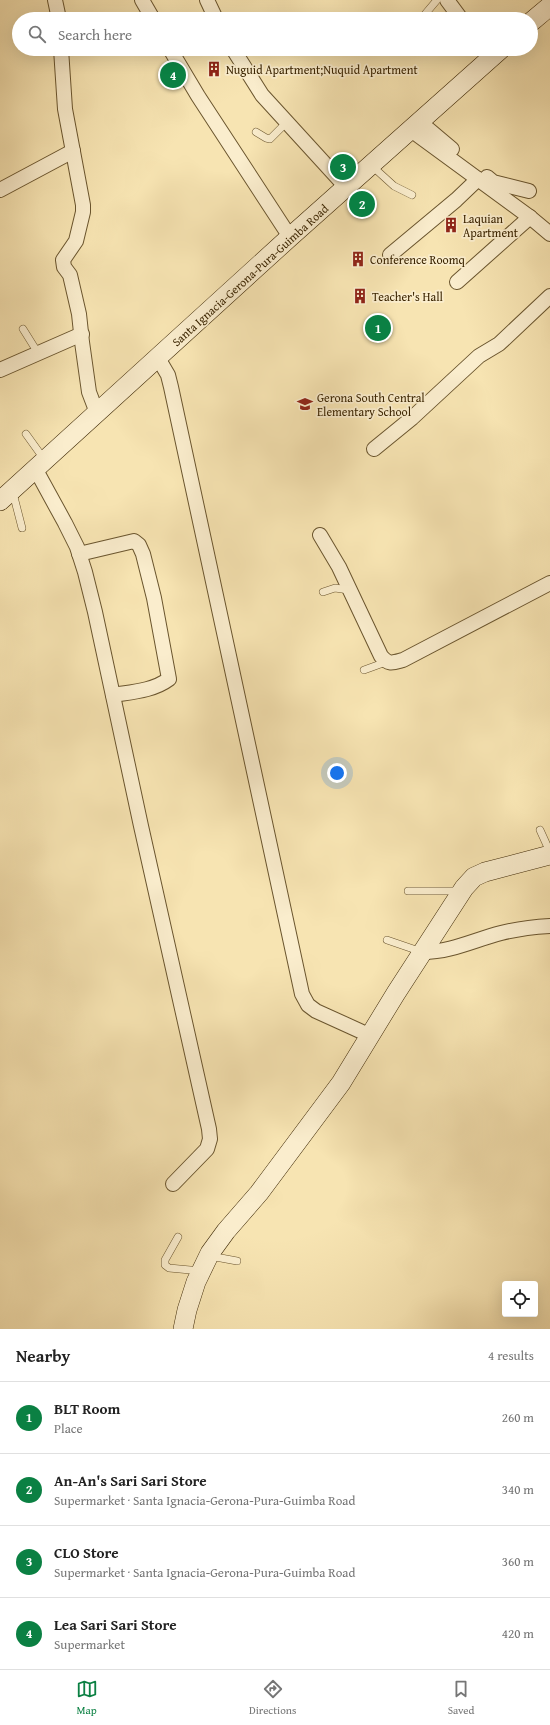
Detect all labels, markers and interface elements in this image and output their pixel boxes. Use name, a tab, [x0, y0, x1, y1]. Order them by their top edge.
search box	[12, 12, 538, 56]
icon: search	[26, 23, 48, 45]
text: Search here	[58, 24, 132, 45]
pin: 4	[160, 60, 186, 90]
building icon: Nuguid Apartment;Nuquid Apartment	[205, 60, 223, 78]
place label: Nuguid Apartment;Nuquid Apartment	[226, 61, 418, 78]
pin: 3	[330, 152, 356, 182]
pin: 2	[349, 189, 375, 219]
street label: Santa Ignacia-Gerona-Pura-Guimba Road	[168, 200, 332, 350]
place label: Laquian Apartment	[463, 210, 519, 241]
building icon: Laquian Apartment	[442, 216, 460, 234]
building icon: Conference Roomq	[349, 250, 367, 268]
place label: Conference Roomq	[370, 251, 466, 268]
building icon: Teacher's Hall	[351, 287, 369, 305]
place label: Teacher's Hall	[372, 288, 444, 305]
pin: 1	[365, 313, 391, 343]
place label: Gerona South Central Elementary School	[317, 389, 425, 420]
school or university icon: Gerona South Central Elementary School	[296, 395, 314, 413]
your location	[327, 763, 347, 783]
map controls	[502, 1281, 538, 1317]
button: locate	[502, 1281, 538, 1317]
text: Nearby	[16, 1343, 70, 1368]
text: 4 results	[488, 1346, 534, 1365]
text: BLT Room	[54, 1398, 120, 1419]
text: 1	[26, 1408, 32, 1427]
text: 260 m	[502, 1408, 534, 1427]
text: Place	[54, 1419, 83, 1438]
text: An-An's Sari Sari Store	[54, 1470, 207, 1491]
text: 2	[26, 1480, 32, 1499]
text: 340 m	[502, 1480, 534, 1499]
text: Supermarket · Santa Ignacia-Gerona-Pura-Guimba Road	[54, 1491, 355, 1510]
text: CLO Store	[54, 1542, 119, 1563]
text: 3	[26, 1552, 32, 1571]
text: 360 m	[502, 1552, 534, 1571]
text: Supermarket · Santa Ignacia-Gerona-Pura-Guimba Road	[54, 1563, 355, 1582]
text: Lea Sari Sari Store	[54, 1614, 177, 1635]
text: 4	[26, 1624, 32, 1643]
text: 420 m	[502, 1624, 534, 1643]
text: Supermarket	[54, 1635, 125, 1654]
tab: Map	[76, 1678, 98, 1718]
tab: Directions	[249, 1678, 296, 1718]
tab: Saved	[448, 1678, 474, 1718]

